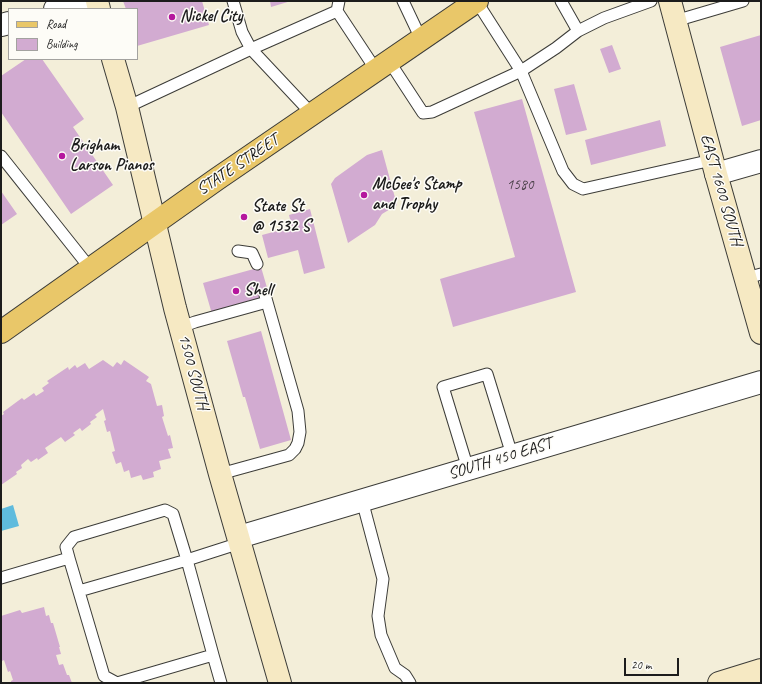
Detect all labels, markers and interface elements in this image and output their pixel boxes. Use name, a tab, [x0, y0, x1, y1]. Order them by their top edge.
place label: Nickel City	[180, 7, 242, 27]
legend	[8, 8, 138, 60]
marker: Nickel City	[167, 12, 177, 22]
text: Road	[46, 16, 66, 32]
text: Building	[46, 36, 78, 52]
street label: STATE STREET	[193, 130, 283, 200]
street label: EAST 1600 SOUTH	[695, 132, 747, 248]
place label: Brigham Larson Pianos	[70, 136, 153, 176]
marker: Brigham Larson Pianos	[57, 151, 67, 161]
place label: McGee's Stamp and Trophy	[372, 175, 461, 215]
house number: 1580	[507, 176, 533, 194]
marker: McGee's Stamp and Trophy	[359, 190, 369, 200]
place label: State St @ 1532 S	[252, 197, 310, 237]
marker: State St @ 1532 S	[239, 212, 249, 222]
place label: Shell	[244, 281, 273, 301]
marker: Shell	[231, 286, 241, 296]
street label: 1500 SOUTH	[173, 332, 213, 412]
street label: SOUTH 450 EAST	[446, 434, 554, 484]
scale bar	[626, 650, 681, 676]
text: 20 m	[631, 657, 651, 673]

